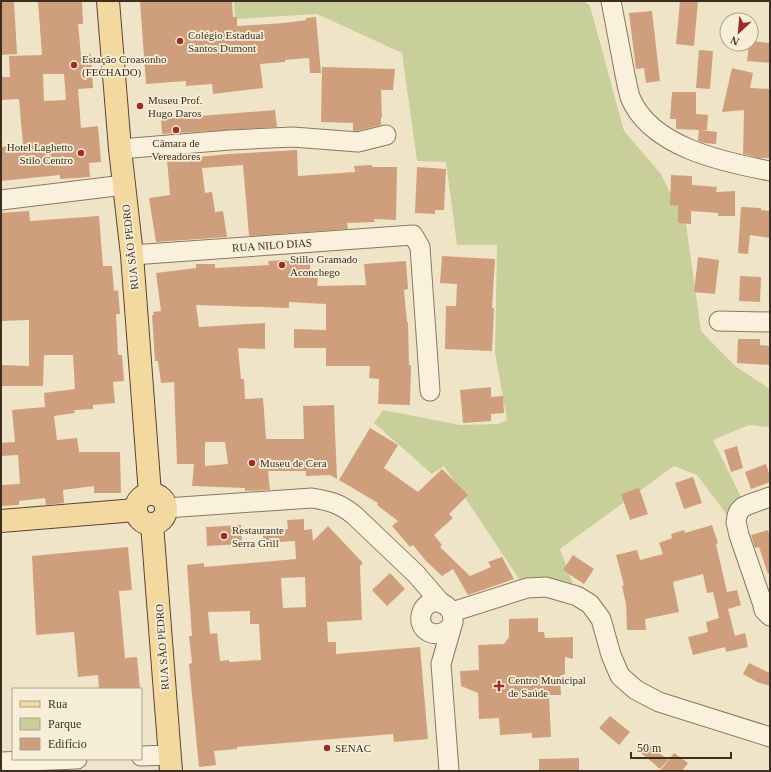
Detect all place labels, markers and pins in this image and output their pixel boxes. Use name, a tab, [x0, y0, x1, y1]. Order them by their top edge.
place label: Colégio Estadual Santos Dumont	[188, 29, 263, 54]
marker: Colégio Estadual Santos Dumont	[175, 36, 185, 46]
place label: Estação Croasonho (FECHADO)	[82, 53, 167, 79]
marker: Estação Croasonho (FECHADO)	[69, 60, 79, 70]
place label: Museu Prof. Hugo Daros	[148, 94, 203, 119]
marker: Museu Prof. Hugo Daros	[135, 101, 145, 111]
marker: Câmara de Vereadores	[171, 125, 181, 135]
place label: Câmara de Vereadores	[152, 137, 200, 162]
place label: Hotel Laghetto Stilo Centro	[7, 141, 73, 166]
marker: Hotel Laghetto Stilo Centro	[76, 148, 86, 158]
place label: Stillo Gramado Aconchego	[290, 253, 358, 278]
marker: Stillo Gramado Aconchego	[277, 260, 287, 270]
place label: Museu de Cera	[260, 457, 327, 469]
marker: Museu de Cera	[247, 458, 257, 468]
place label: Restaurante Serra Grill	[232, 524, 284, 549]
marker: Restaurante Serra Grill	[219, 531, 229, 541]
place label: Centro Municipal de Saúde	[508, 674, 586, 699]
marker: Centro Municipal de Saúde	[493, 680, 505, 692]
place label: SENAC	[335, 742, 371, 754]
marker: SENAC	[322, 743, 332, 753]

